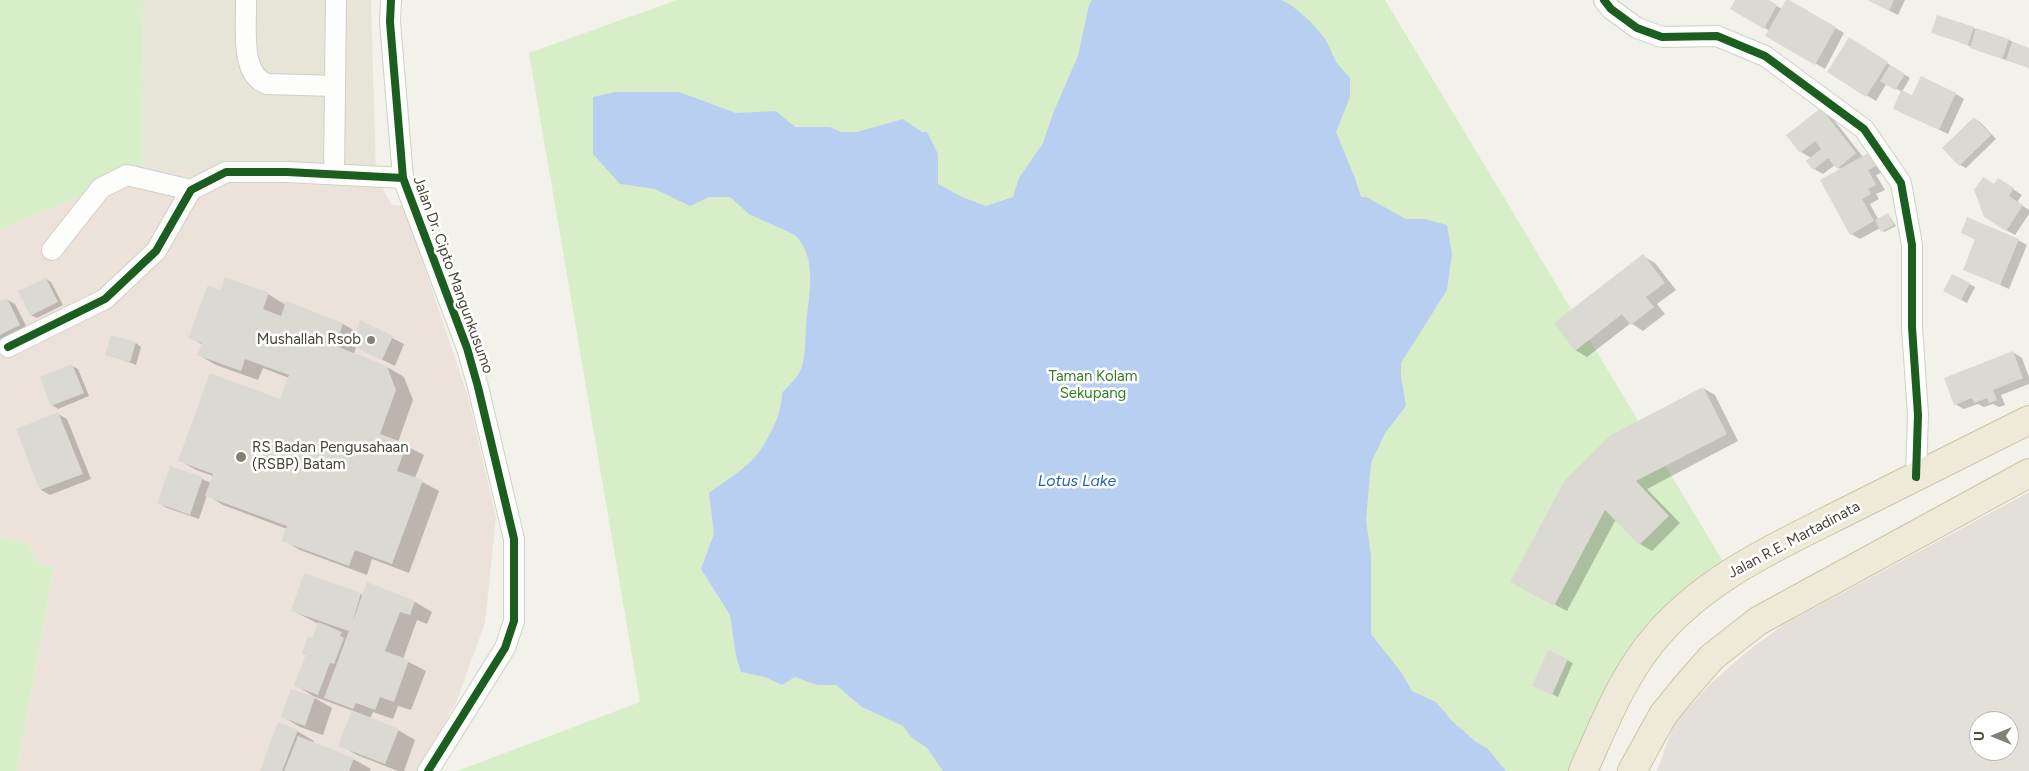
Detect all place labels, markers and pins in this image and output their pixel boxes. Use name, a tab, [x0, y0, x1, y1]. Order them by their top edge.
place label: Mushallah Rsob	[257, 331, 361, 349]
marker: Mushallah Rsob	[365, 334, 377, 346]
place label: RS Badan Pengusahaan (RSBP) Batam	[252, 439, 409, 474]
marker: RS Badan Pengusahaan (RSBP) Batam	[234, 450, 248, 464]

